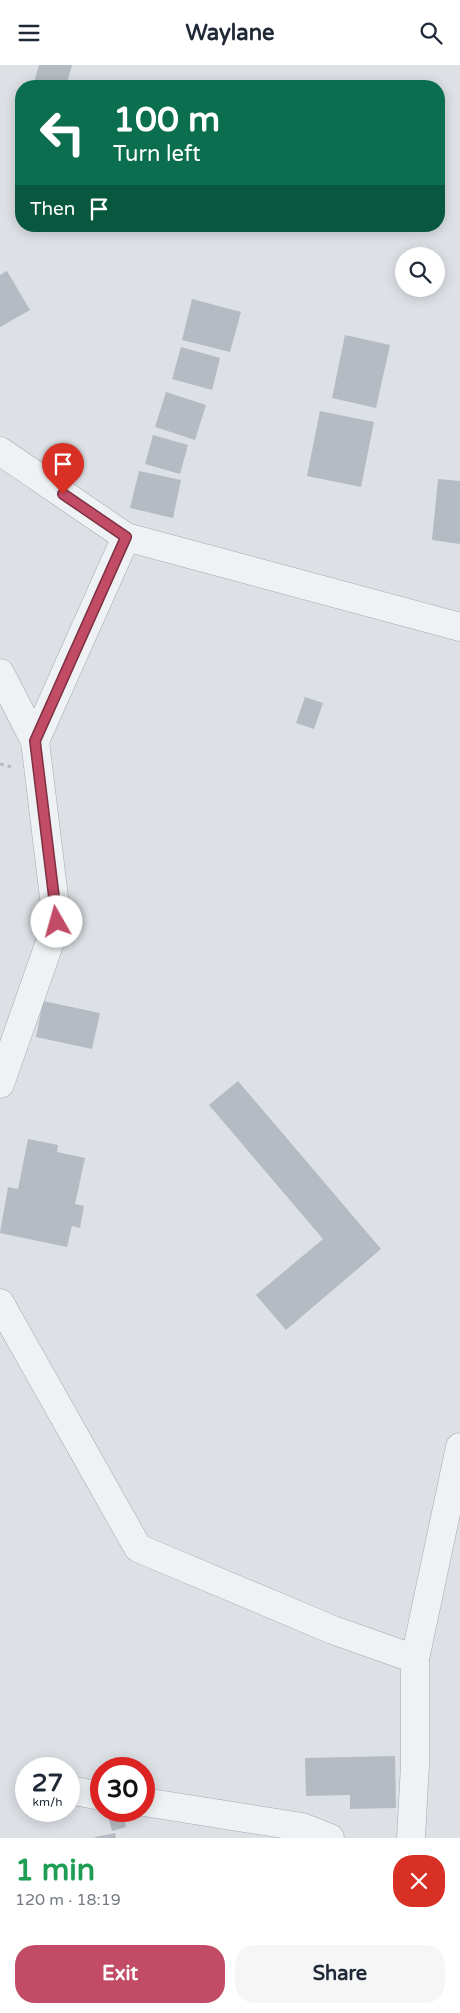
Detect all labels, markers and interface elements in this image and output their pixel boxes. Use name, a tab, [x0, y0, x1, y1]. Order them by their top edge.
icon: menu	[15, 19, 43, 47]
icon: search	[417, 19, 445, 47]
text: Waylane	[185, 20, 275, 46]
text: 100 m	[113, 99, 220, 141]
icon: left	[30, 100, 95, 165]
text: Turn left	[113, 141, 201, 167]
icon: arrive	[85, 195, 113, 223]
text: Then	[30, 198, 75, 220]
map controls	[395, 247, 445, 297]
button: search	[395, 247, 445, 297]
pin	[42, 443, 84, 494]
icon: arrive	[49, 450, 77, 478]
position arrow	[30, 895, 82, 947]
speed limit sign: 30	[90, 1757, 155, 1822]
text: 27	[32, 1768, 63, 1798]
text: km/h	[32, 1795, 63, 1809]
text: 1 min	[15, 1852, 95, 1889]
button: close	[393, 1855, 445, 1907]
text: 120 m · 18:19	[15, 1890, 121, 1910]
button: Exit	[15, 1945, 225, 2003]
button: Share	[235, 1945, 445, 2003]

